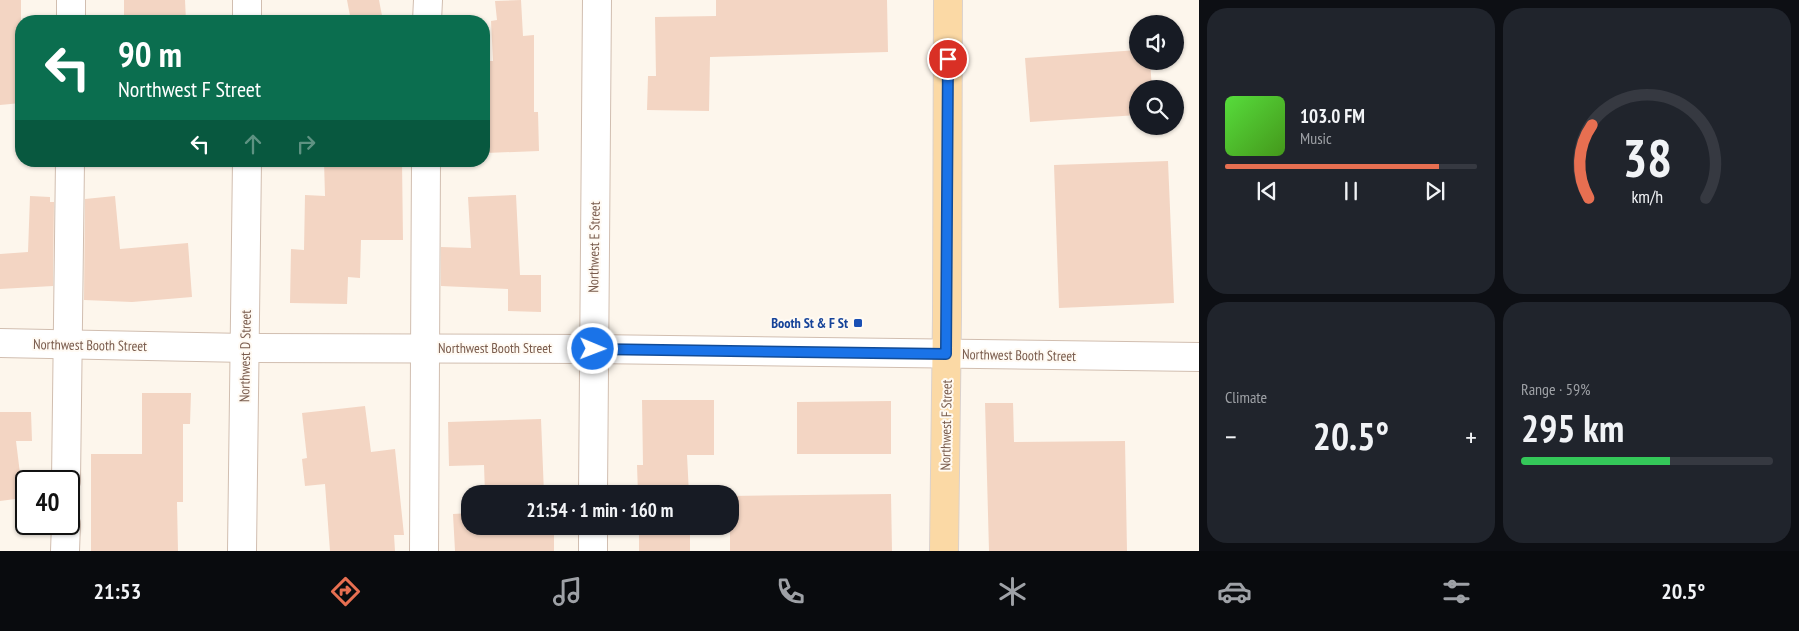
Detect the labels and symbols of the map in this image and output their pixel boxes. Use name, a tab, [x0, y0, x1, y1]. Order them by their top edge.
pin	[927, 38, 969, 80]
street label: Northwest E Street	[584, 201, 604, 293]
street label: Northwest D Street	[235, 309, 255, 402]
place label: Booth St & F St	[771, 314, 848, 332]
marker: Booth St & F St	[852, 317, 864, 329]
position arrow	[566, 322, 618, 374]
street label: Northwest Booth Street	[33, 335, 147, 355]
street label: Northwest Booth Street	[438, 339, 552, 357]
street label: Northwest Booth Street	[962, 345, 1076, 365]
street label: Northwest F Street	[936, 379, 956, 471]
speed limit sign: 40	[15, 470, 80, 535]

